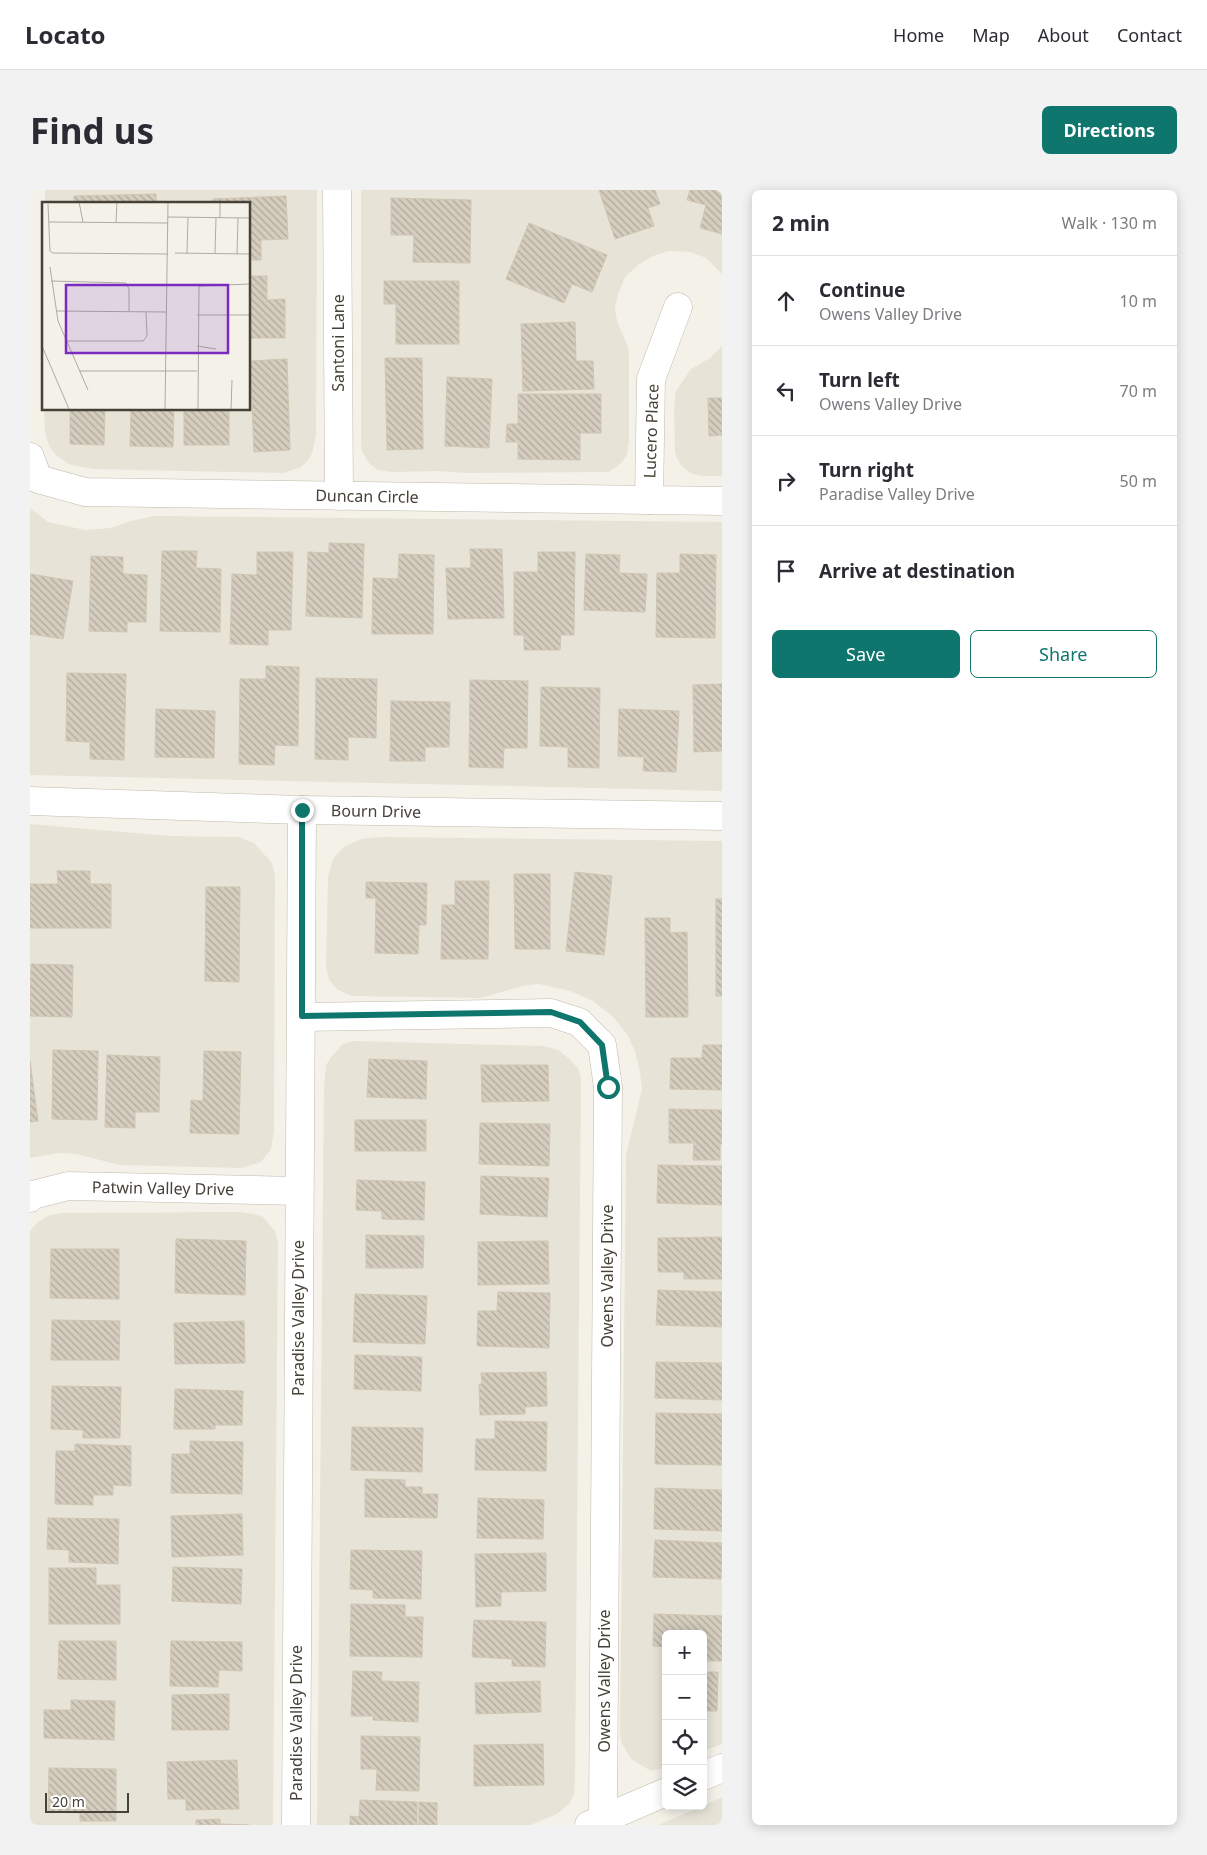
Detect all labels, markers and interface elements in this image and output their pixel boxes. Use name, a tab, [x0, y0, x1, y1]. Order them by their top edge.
text: Locato	[25, 18, 106, 51]
text: Home	[893, 23, 944, 47]
text: Map	[972, 23, 1010, 47]
text: About	[1038, 23, 1089, 47]
text: Contact	[1117, 23, 1182, 47]
button: Directions	[1042, 106, 1177, 154]
text: Find us	[30, 107, 154, 154]
inset map	[42, 202, 250, 410]
text: 2 min	[772, 209, 830, 237]
text: Walk · 130 m	[1062, 212, 1157, 234]
text: Continue	[819, 277, 905, 303]
icon: ahead	[772, 287, 800, 315]
text: 10 m	[1120, 290, 1157, 312]
street label: Santoni Lane	[327, 294, 349, 392]
text: Owens Valley Drive	[819, 303, 962, 325]
text: Turn left	[819, 367, 900, 393]
icon: left	[772, 377, 800, 405]
text: 70 m	[1120, 380, 1157, 402]
street label: Lucero Place	[638, 383, 664, 479]
text: Owens Valley Drive	[819, 393, 962, 415]
text: Turn right	[819, 457, 914, 483]
icon: right	[772, 467, 800, 495]
text: 50 m	[1120, 470, 1157, 492]
text: Paradise Valley Drive	[819, 483, 975, 505]
street label: Duncan Circle	[315, 484, 419, 508]
icon: arrive	[772, 557, 800, 585]
text: Arrive at destination	[819, 558, 1015, 584]
button: Save	[772, 630, 960, 678]
button: Share	[970, 630, 1157, 678]
route end	[291, 799, 314, 822]
street label: Bourn Drive	[331, 799, 421, 823]
route start	[597, 1076, 620, 1099]
street label: Patwin Valley Drive	[92, 1176, 234, 1200]
street label: Owens Valley Drive	[596, 1205, 618, 1347]
street label: Paradise Valley Drive	[287, 1240, 309, 1396]
street label: Owens Valley Drive	[593, 1610, 615, 1752]
map controls	[662, 1630, 707, 1810]
button: +	[662, 1630, 707, 1675]
street label: Paradise Valley Drive	[285, 1645, 307, 1801]
button: −	[662, 1675, 707, 1720]
button: locate	[662, 1720, 707, 1765]
button: layers	[662, 1765, 707, 1810]
scale bar	[45, 1790, 129, 1813]
text: 20 m	[52, 1792, 85, 1811]

